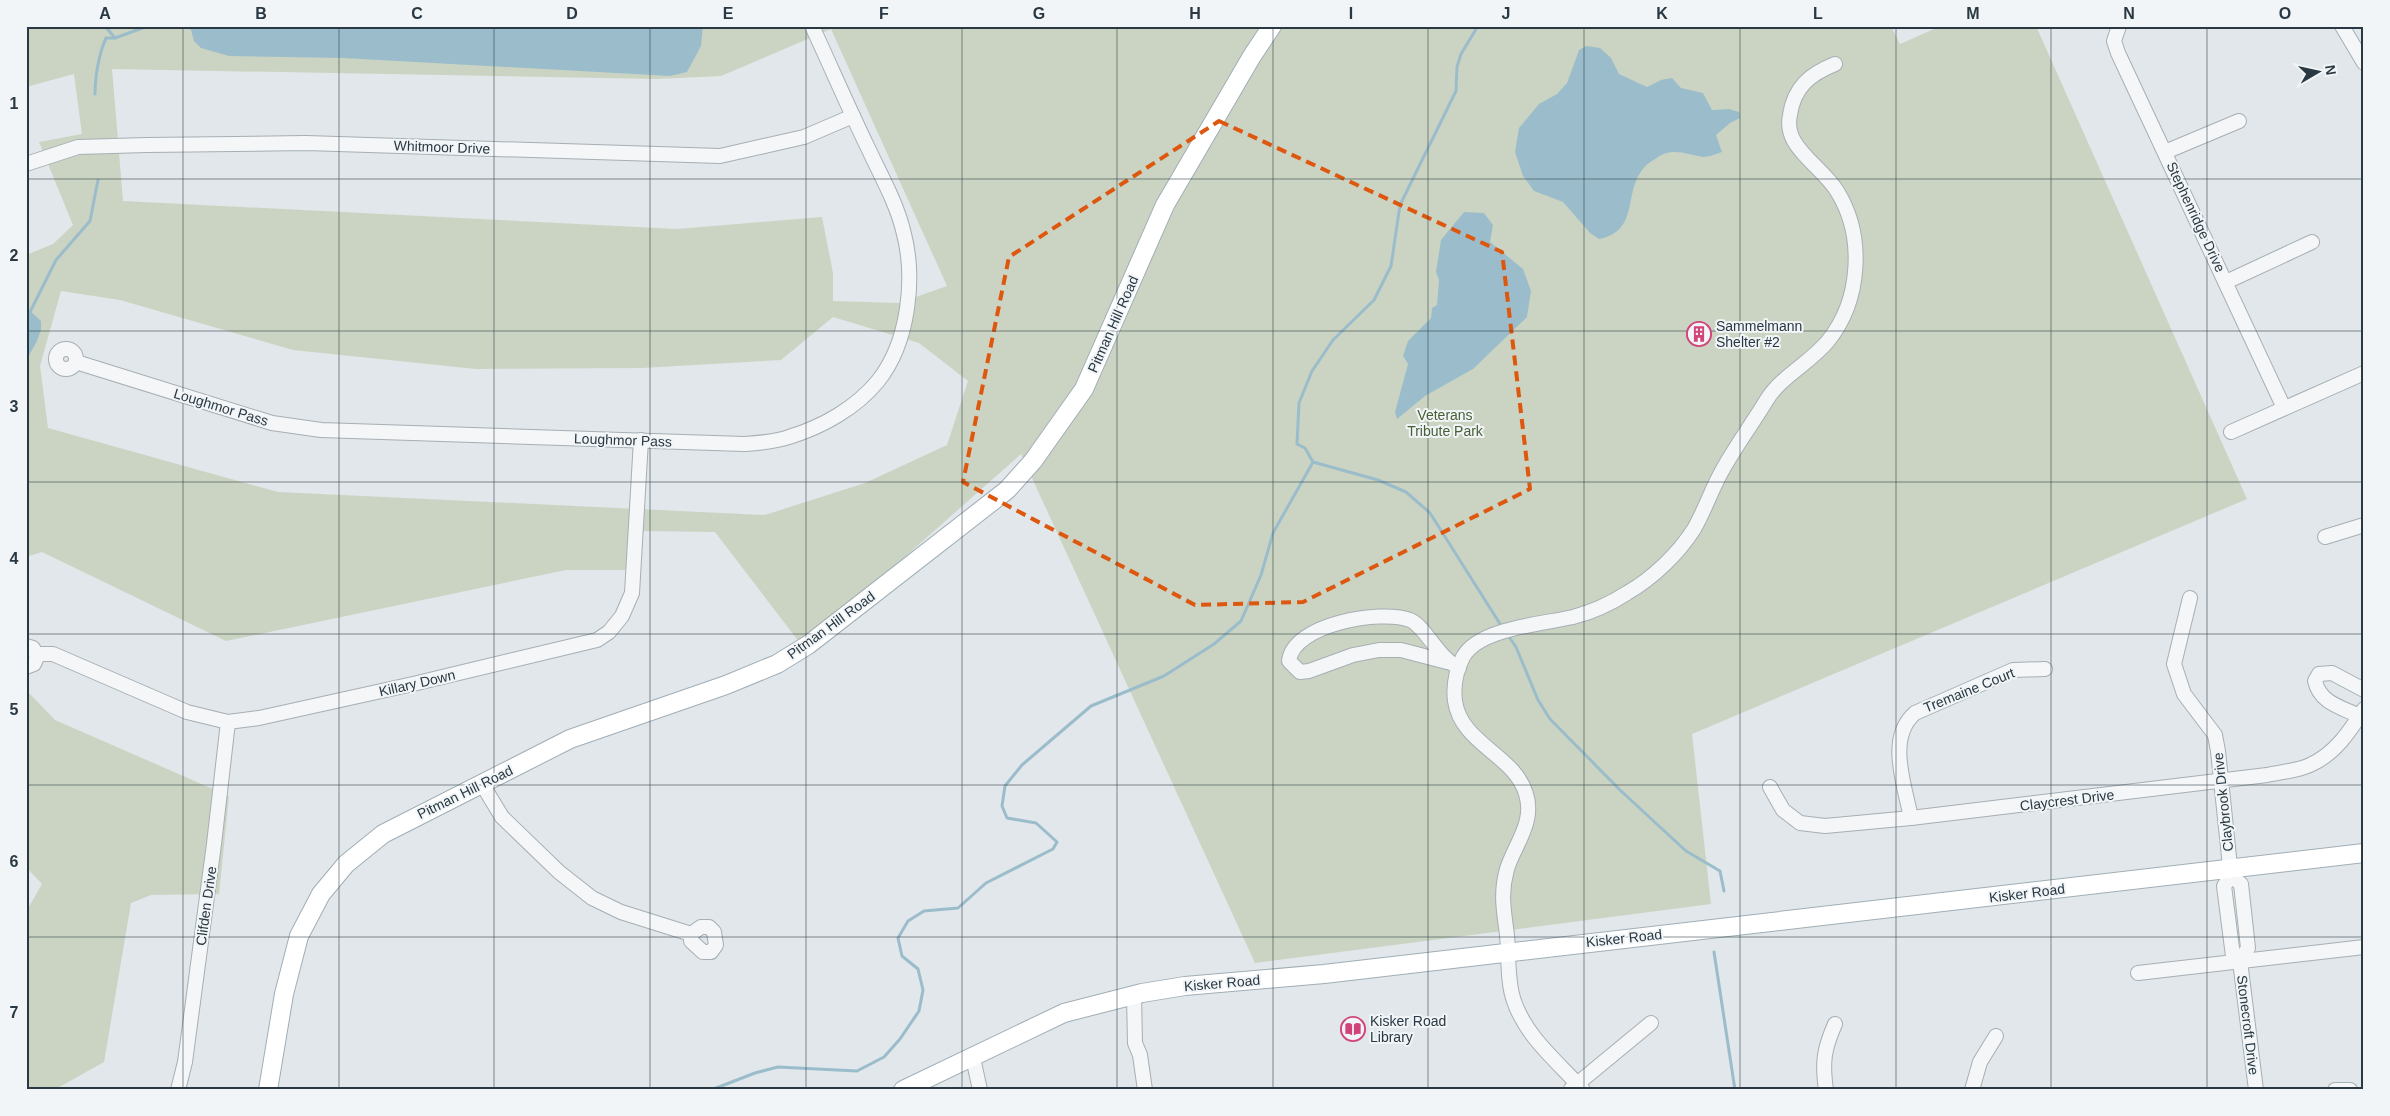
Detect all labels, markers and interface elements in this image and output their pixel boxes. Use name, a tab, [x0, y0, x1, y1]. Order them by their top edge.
text: A	[99, 5, 111, 22]
text: B	[255, 5, 267, 22]
text: C	[411, 5, 423, 22]
text: D	[566, 5, 578, 22]
text: E	[723, 5, 734, 22]
text: F	[879, 5, 889, 22]
text: G	[1033, 5, 1045, 22]
text: H	[1189, 5, 1201, 22]
text: I	[1349, 5, 1353, 22]
text: J	[1502, 5, 1510, 22]
text: K	[1656, 5, 1668, 22]
text: L	[1813, 5, 1823, 22]
text: M	[1966, 5, 1980, 22]
text: N	[2123, 5, 2135, 22]
text: O	[2279, 5, 2291, 22]
north arrow	[2292, 48, 2342, 98]
text: N	[2322, 64, 2340, 76]
text: 1	[10, 95, 19, 112]
street label: Whitmoor Drive	[394, 137, 491, 157]
street label: Stephenridge Drive	[2163, 159, 2229, 275]
text: 2	[10, 247, 19, 264]
street label: Pitman Hill Road	[1084, 273, 1142, 375]
place label: Sammelmann Shelter #2	[1716, 318, 1802, 350]
building icon: Sammelmann Shelter #2	[1686, 321, 1712, 347]
street label: Loughmor Pass	[172, 385, 270, 429]
text: 3	[10, 398, 19, 415]
park label: Veterans Tribute Park	[1407, 407, 1484, 439]
street label: Loughmor Pass	[574, 430, 672, 450]
text: 4	[10, 550, 19, 567]
street label: Pitman Hill Road	[784, 588, 878, 662]
street label: Tremaine Court	[1921, 664, 2017, 716]
street label: Killary Down	[377, 666, 457, 700]
text: 5	[10, 701, 19, 718]
street label: Claybrook Drive	[2210, 751, 2236, 852]
street label: Pitman Hill Road	[415, 762, 515, 822]
street label: Claycrest Drive	[2019, 786, 2115, 814]
text: 6	[10, 853, 19, 870]
street label: Clifden Drive	[193, 865, 220, 947]
street label: Kisker Road	[1988, 880, 2066, 906]
street label: Kisker Road	[1585, 926, 1663, 950]
street label: Kisker Road	[1183, 972, 1261, 994]
street label: Stonecroft Drive	[2234, 974, 2262, 1076]
text: 7	[10, 1004, 19, 1021]
place label: Kisker Road Library	[1370, 1013, 1446, 1045]
library icon: Kisker Road Library	[1340, 1016, 1366, 1042]

